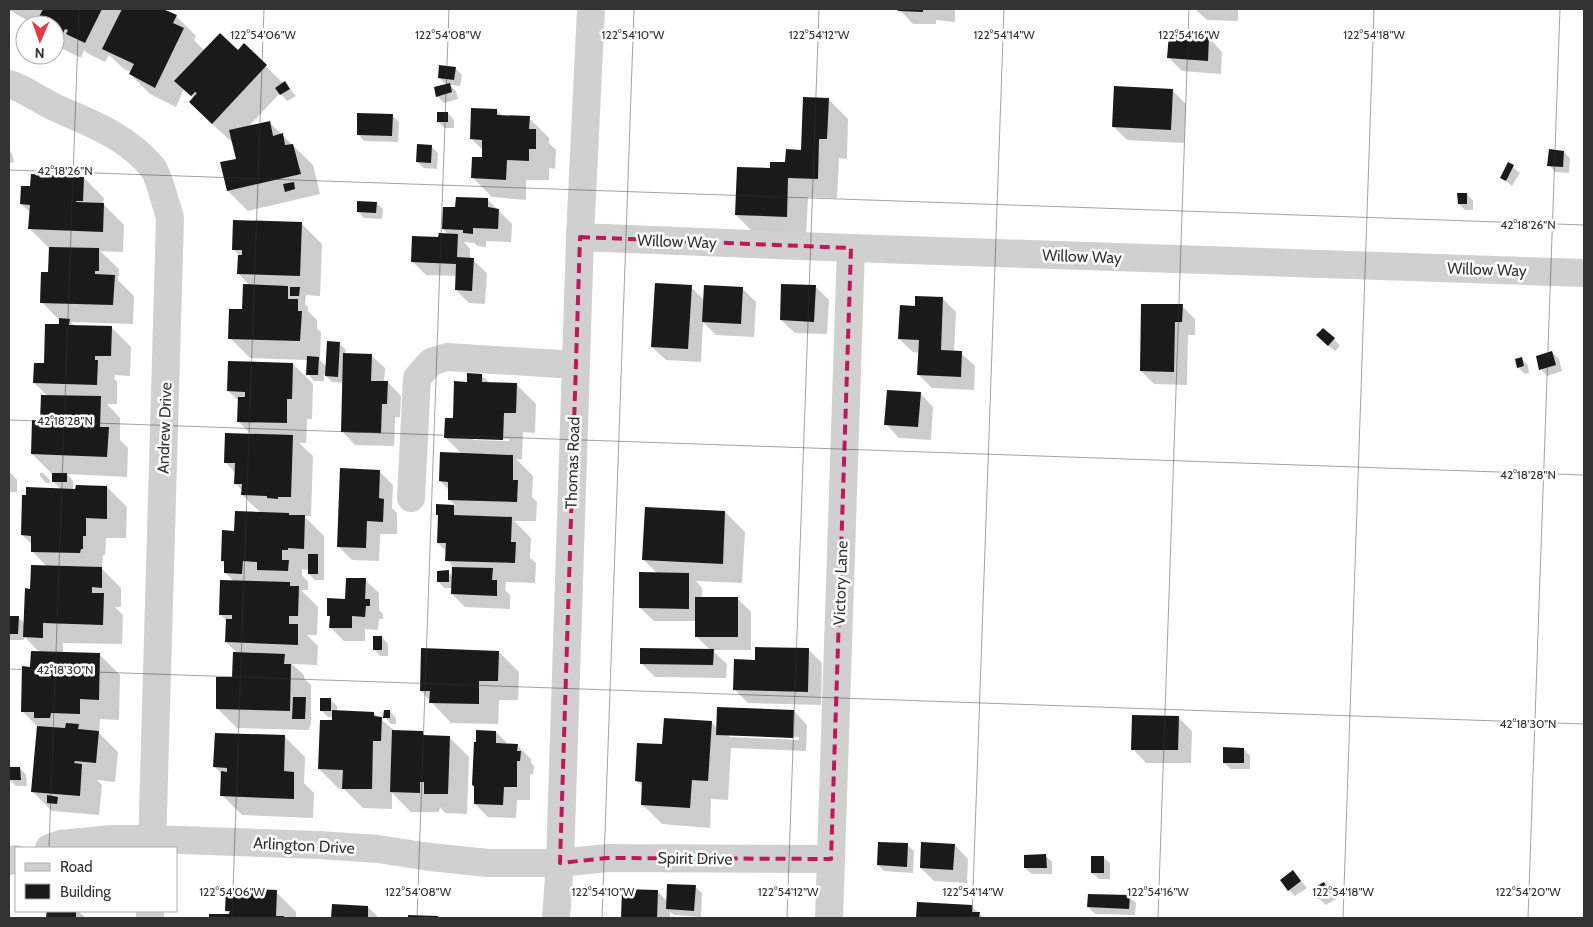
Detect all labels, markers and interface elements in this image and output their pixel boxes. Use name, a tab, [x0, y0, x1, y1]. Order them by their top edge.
north arrow	[15, 15, 65, 65]
text: 122°54'06"W	[230, 27, 297, 42]
text: 122°54'08"W	[415, 27, 482, 42]
text: 122°54'10"W	[602, 27, 665, 42]
text: 122°54'12"W	[789, 27, 850, 42]
text: 122°54'14"W	[973, 27, 1035, 42]
text: 122°54'16"W	[1158, 27, 1220, 42]
text: 122°54'18"W	[1343, 27, 1406, 42]
text: N	[34, 44, 45, 62]
text: 42°18'26"N	[37, 163, 93, 178]
text: 42°18'26"N	[1500, 217, 1556, 232]
street label: Willow Way	[637, 231, 717, 252]
street label: Willow Way	[1042, 246, 1122, 267]
street label: Willow Way	[1447, 259, 1527, 280]
street label: Andrew Drive	[153, 382, 176, 474]
text: 42°18'28"N	[37, 413, 93, 428]
street label: Thomas Road	[561, 416, 584, 510]
text: 42°18'28"N	[1500, 467, 1556, 482]
street label: Victory Lane	[830, 540, 851, 626]
text: 42°18'30"N	[36, 662, 94, 677]
text: 42°18'30"N	[1499, 716, 1557, 731]
street label: Arlington Drive	[253, 833, 355, 858]
legend	[15, 847, 178, 912]
street label: Spirit Drive	[657, 848, 733, 869]
text: Road	[60, 858, 93, 876]
text: Building	[60, 883, 111, 901]
text: 122°54'06"W	[199, 884, 266, 899]
text: 122°54'08"W	[385, 884, 452, 899]
text: 122°54'10"W	[572, 884, 635, 899]
text: 122°54'12"W	[758, 884, 819, 899]
text: 122°54'14"W	[942, 884, 1004, 899]
text: 122°54'16"W	[1127, 884, 1189, 899]
text: 122°54'18"W	[1312, 884, 1375, 899]
text: 122°54'20"W	[1495, 884, 1561, 899]

